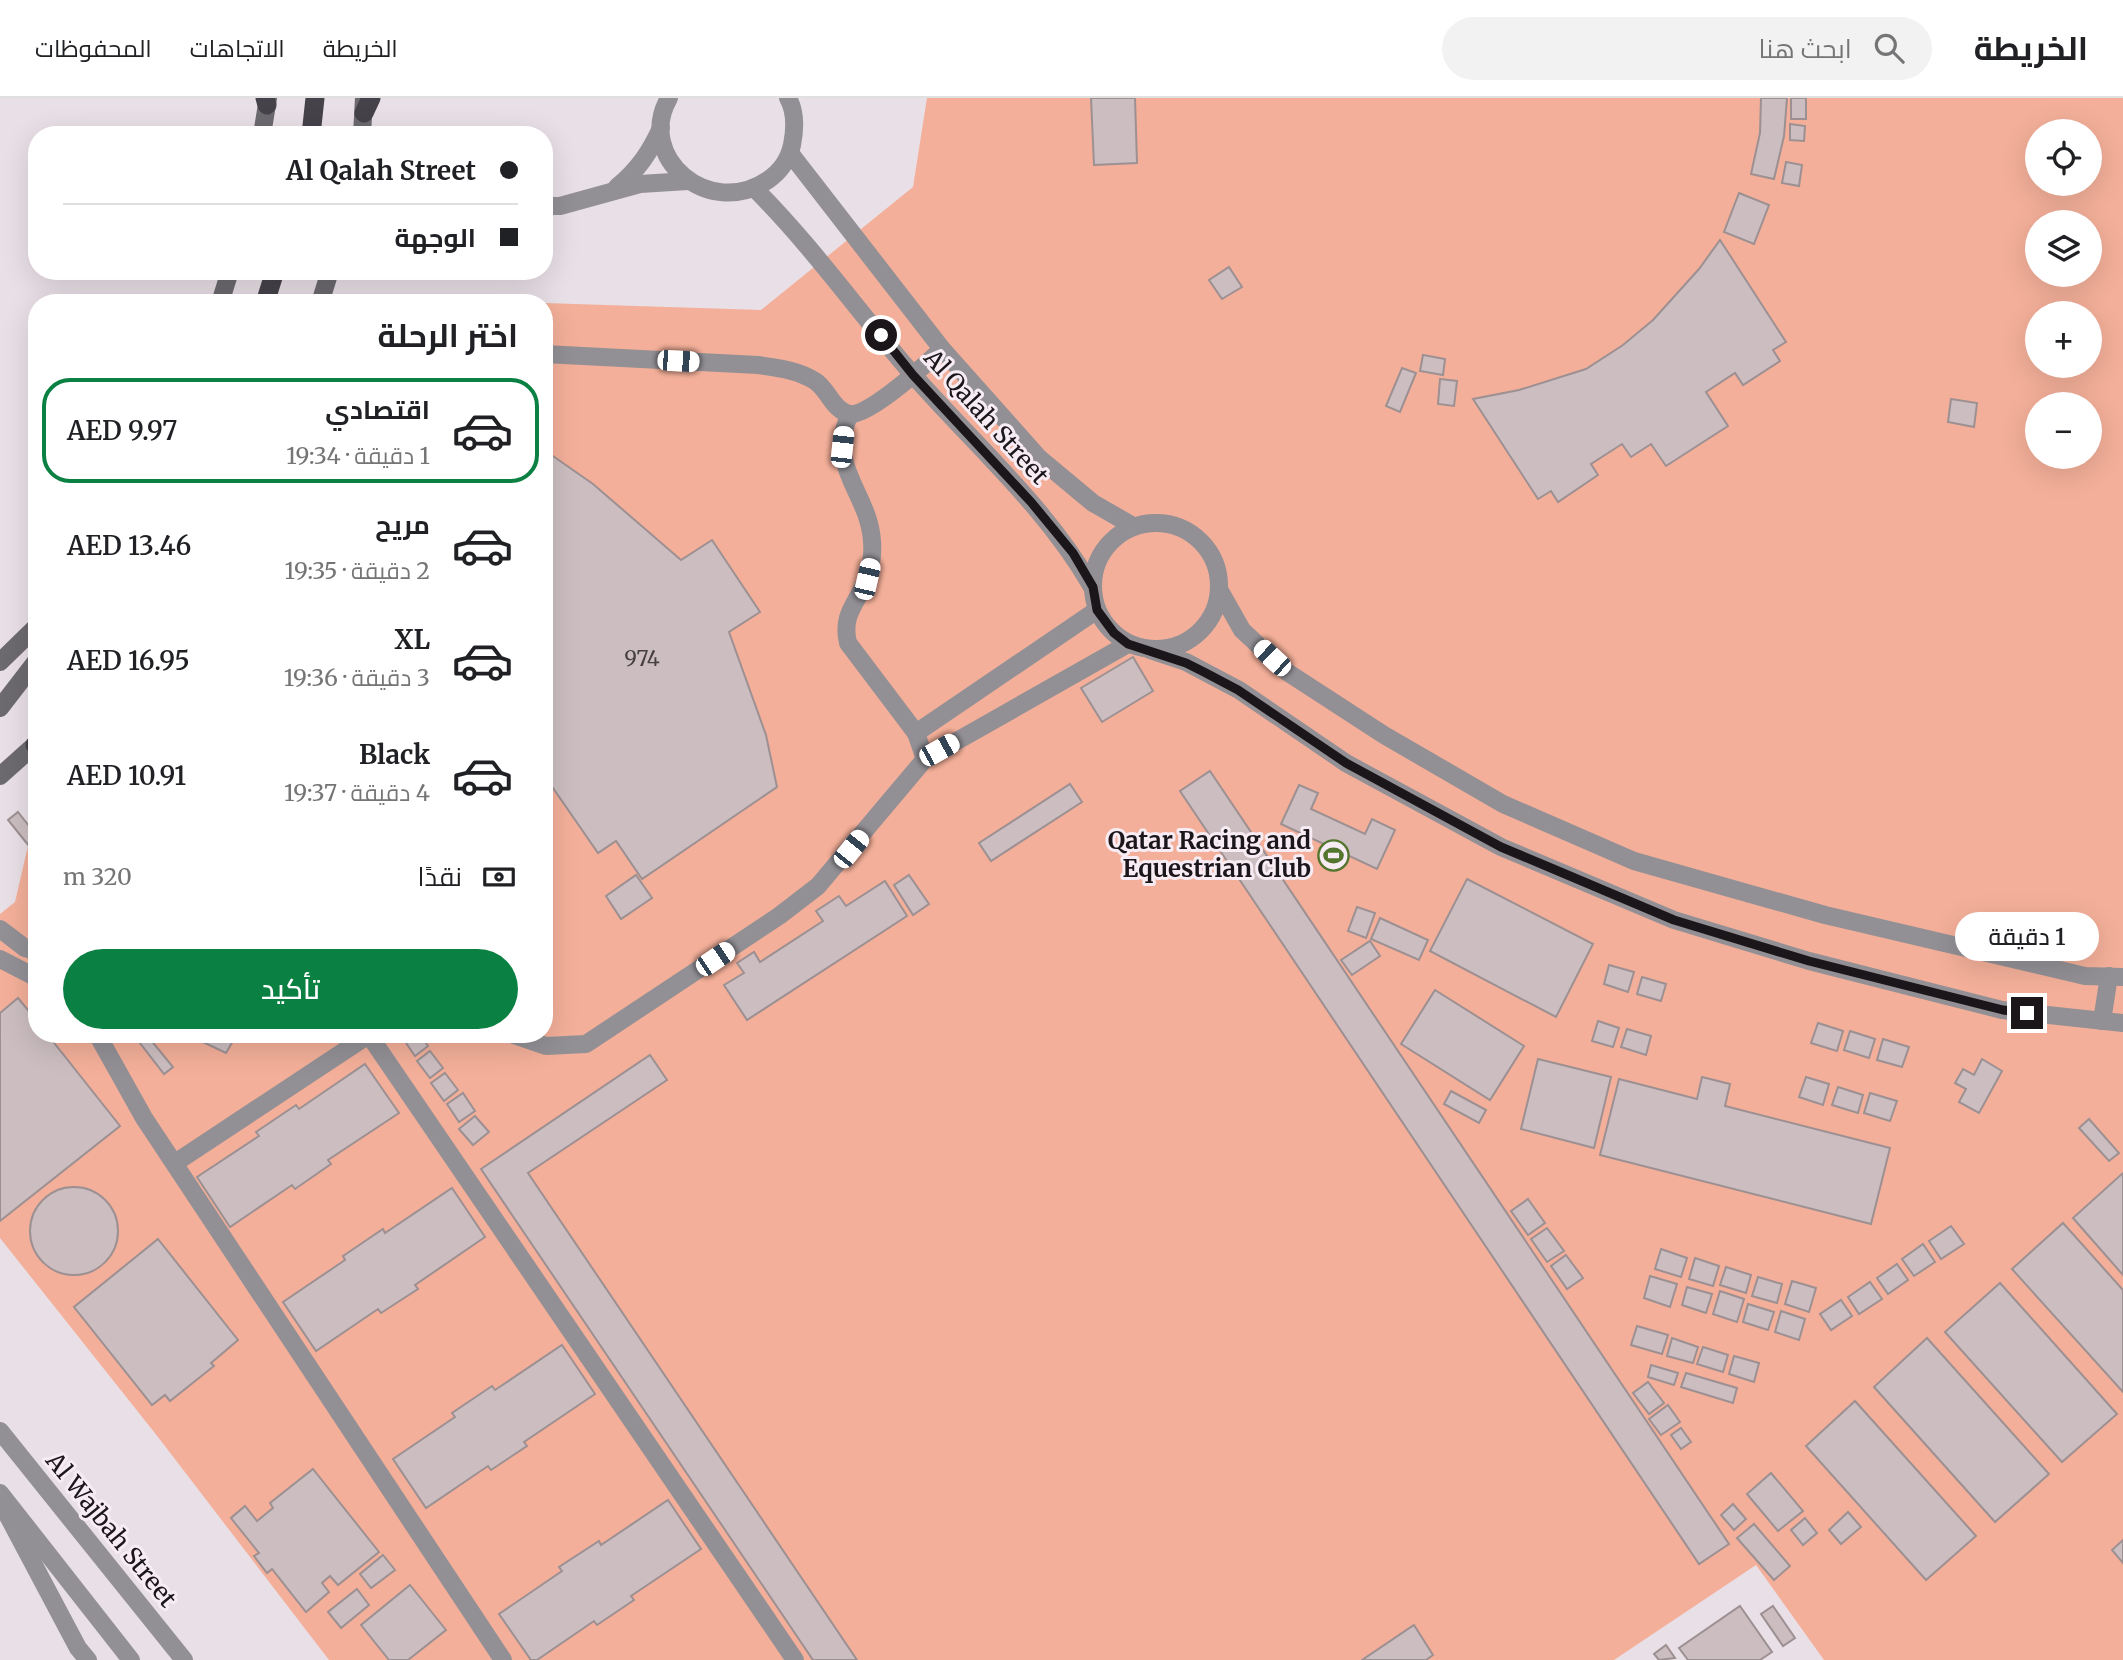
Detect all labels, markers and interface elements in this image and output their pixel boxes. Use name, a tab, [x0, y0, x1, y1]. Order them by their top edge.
search box	[1442, 17, 1932, 80]
text: الخريطة	[1974, 28, 2088, 69]
icon: search	[1870, 29, 1908, 67]
text: ابحث هنا	[1759, 32, 1852, 65]
text: المحفوظات	[35, 33, 152, 64]
text: الاتجاهات	[190, 33, 285, 64]
text: الخريطة	[323, 33, 398, 64]
map controls	[2025, 119, 2102, 469]
button: locate	[2025, 119, 2102, 196]
text: Al Qalah Street	[286, 154, 476, 187]
button: layers	[2025, 210, 2102, 287]
text: الوجهة	[395, 221, 476, 254]
button: +	[2025, 301, 2102, 378]
text: اختر الرحلة	[377, 316, 518, 356]
route start	[865, 319, 897, 351]
street label: Al Qalah Street	[917, 342, 1056, 491]
car	[657, 349, 700, 373]
button: −	[2025, 392, 2102, 469]
text: اقتصادي	[325, 393, 430, 426]
icon: car	[451, 399, 514, 462]
text: AED 9.97	[67, 414, 177, 447]
car	[830, 425, 855, 469]
text: 1 دقيقة · 19:34	[286, 441, 430, 470]
text: مريح	[375, 508, 430, 541]
icon: car	[451, 514, 514, 577]
text: AED 13.46	[67, 529, 191, 562]
text: 2 دقيقة · 19:35	[285, 556, 430, 585]
car	[853, 556, 882, 602]
text: XL	[394, 623, 430, 656]
icon: car	[451, 629, 514, 692]
car	[1250, 636, 1295, 680]
text: AED 16.95	[67, 644, 190, 677]
house number: 974	[624, 645, 660, 672]
text: 3 دقيقة · 19:36	[284, 663, 430, 692]
car	[916, 731, 963, 769]
text: Black	[359, 738, 430, 771]
icon: car	[451, 744, 514, 807]
text: AED 10.91	[67, 759, 186, 792]
text: 4 دقيقة · 19:37	[284, 778, 430, 807]
place label: Qatar Racing and Equestrian Club	[1108, 825, 1311, 884]
car	[830, 826, 873, 872]
sports icon: Qatar Racing and Equestrian Club	[1317, 838, 1351, 872]
icon: cash	[480, 858, 518, 896]
text: نقدًا	[418, 860, 462, 893]
text: 320 m	[63, 862, 132, 891]
callout: 1 دقيقة	[1955, 912, 2099, 960]
text: 1 دقيقة	[1988, 922, 2066, 951]
car	[692, 939, 739, 979]
button: تأكيد	[63, 949, 518, 1029]
route end	[2011, 997, 2043, 1029]
street label: Al Wajbah Street	[39, 1445, 184, 1614]

